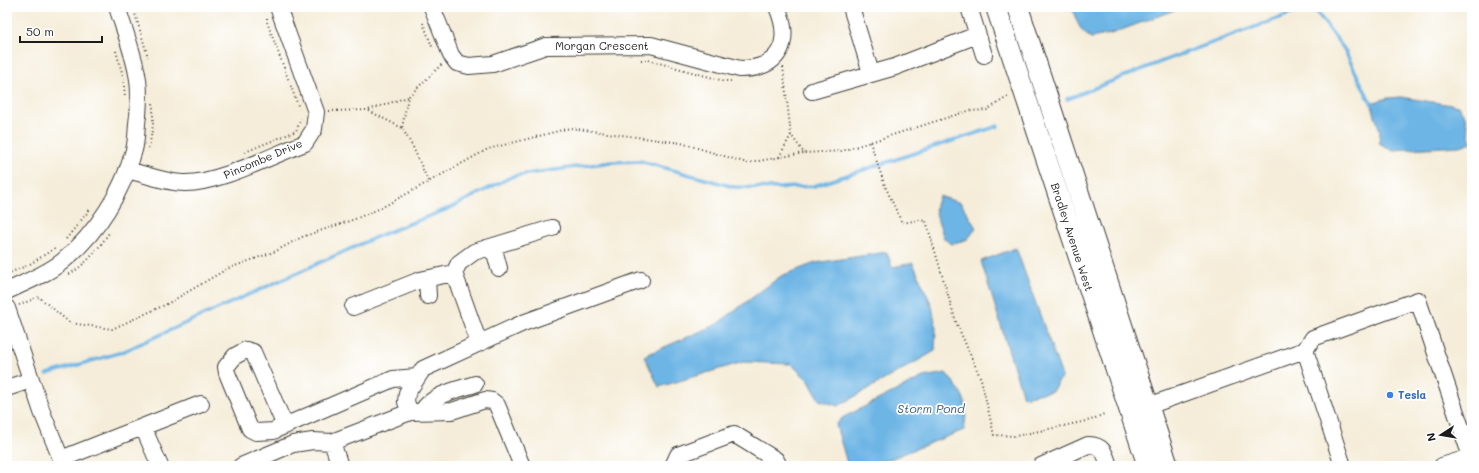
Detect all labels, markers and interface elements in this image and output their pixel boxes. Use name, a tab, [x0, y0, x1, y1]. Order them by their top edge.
scale bar	[20, 18, 102, 44]
text: 50 m	[26, 23, 54, 39]
street label: Morgan Crescent	[555, 38, 649, 53]
street label: Pincombe Drive	[221, 135, 305, 182]
street label: Bradley Avenue West	[1048, 181, 1097, 293]
place label: Tesla	[1398, 387, 1427, 402]
marker: Tesla	[1385, 390, 1395, 400]
water label: Storm Pond	[897, 400, 966, 416]
north arrow	[1421, 415, 1461, 455]
text: N	[1423, 432, 1439, 443]

